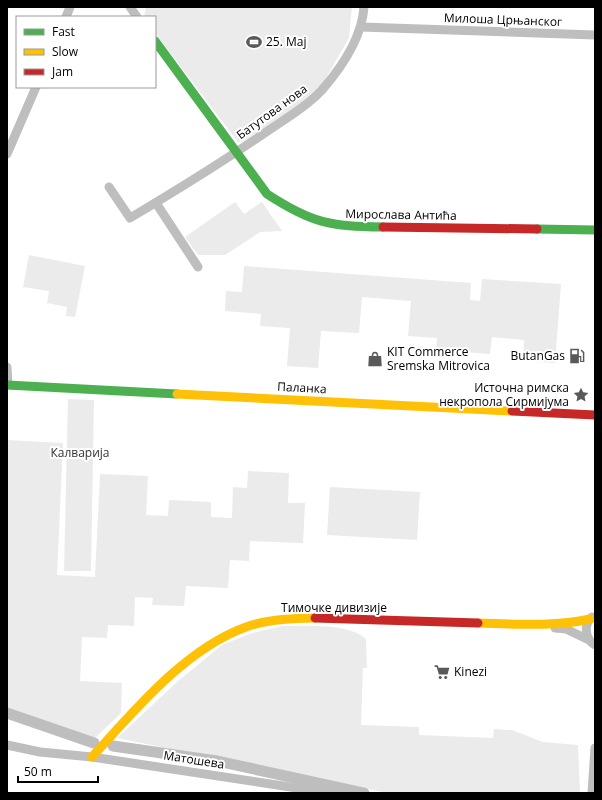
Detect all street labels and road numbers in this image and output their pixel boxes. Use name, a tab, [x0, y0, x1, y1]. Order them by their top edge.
street label: Милоша Црњанског	[444, 9, 562, 30]
street label: Батутова нова	[233, 80, 311, 143]
street label: Мирослава Антића	[345, 205, 457, 224]
street label: Паланка	[277, 378, 327, 397]
street label: Тимочке дивизије	[281, 599, 387, 616]
street label: Матошева	[162, 746, 226, 773]

